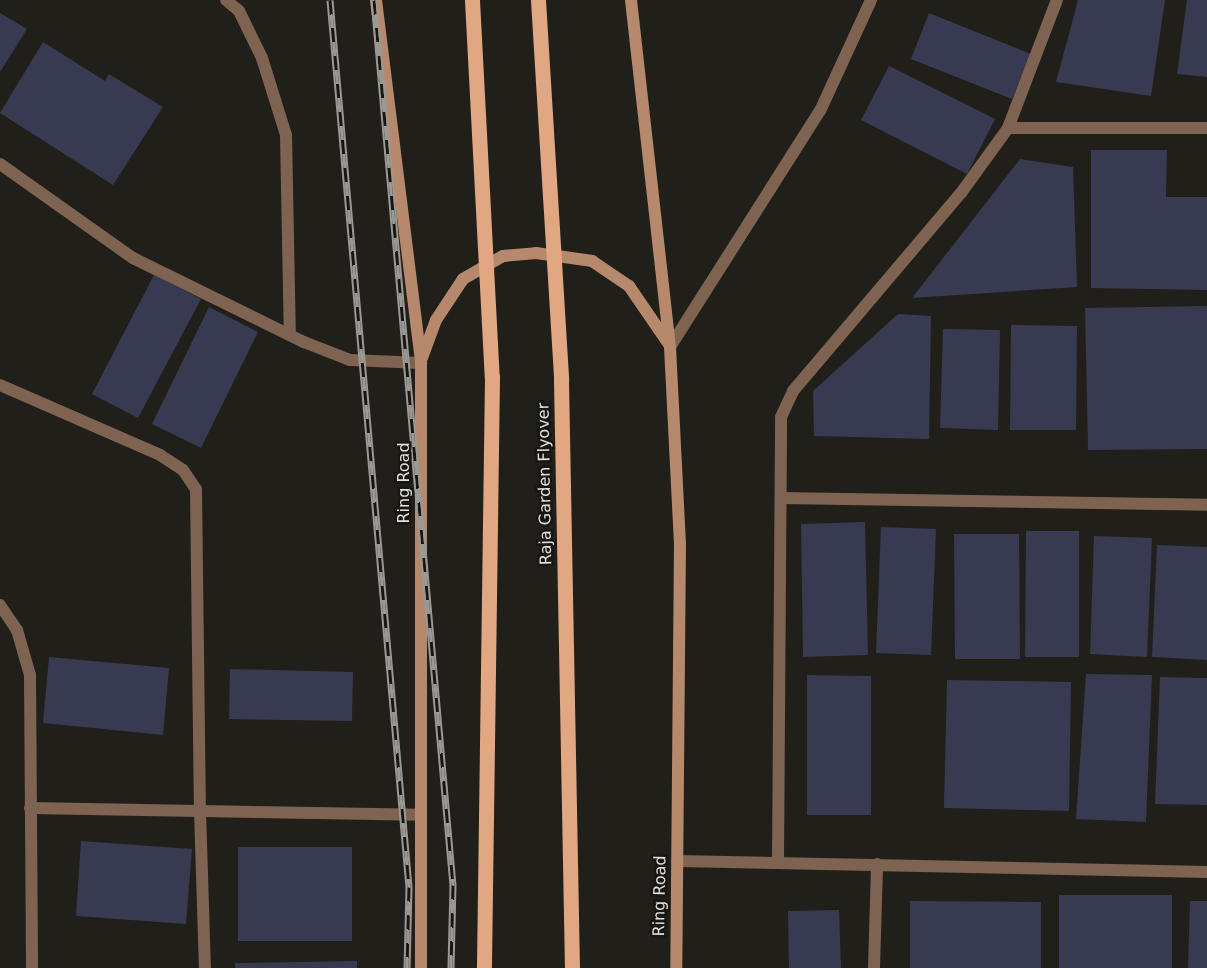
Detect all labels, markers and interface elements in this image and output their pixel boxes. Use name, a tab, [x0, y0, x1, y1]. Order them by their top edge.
street label: Raja Garden Flyover	[534, 403, 556, 565]
street label: Ring Road	[394, 442, 414, 524]
street label: Ring Road	[650, 855, 670, 937]

